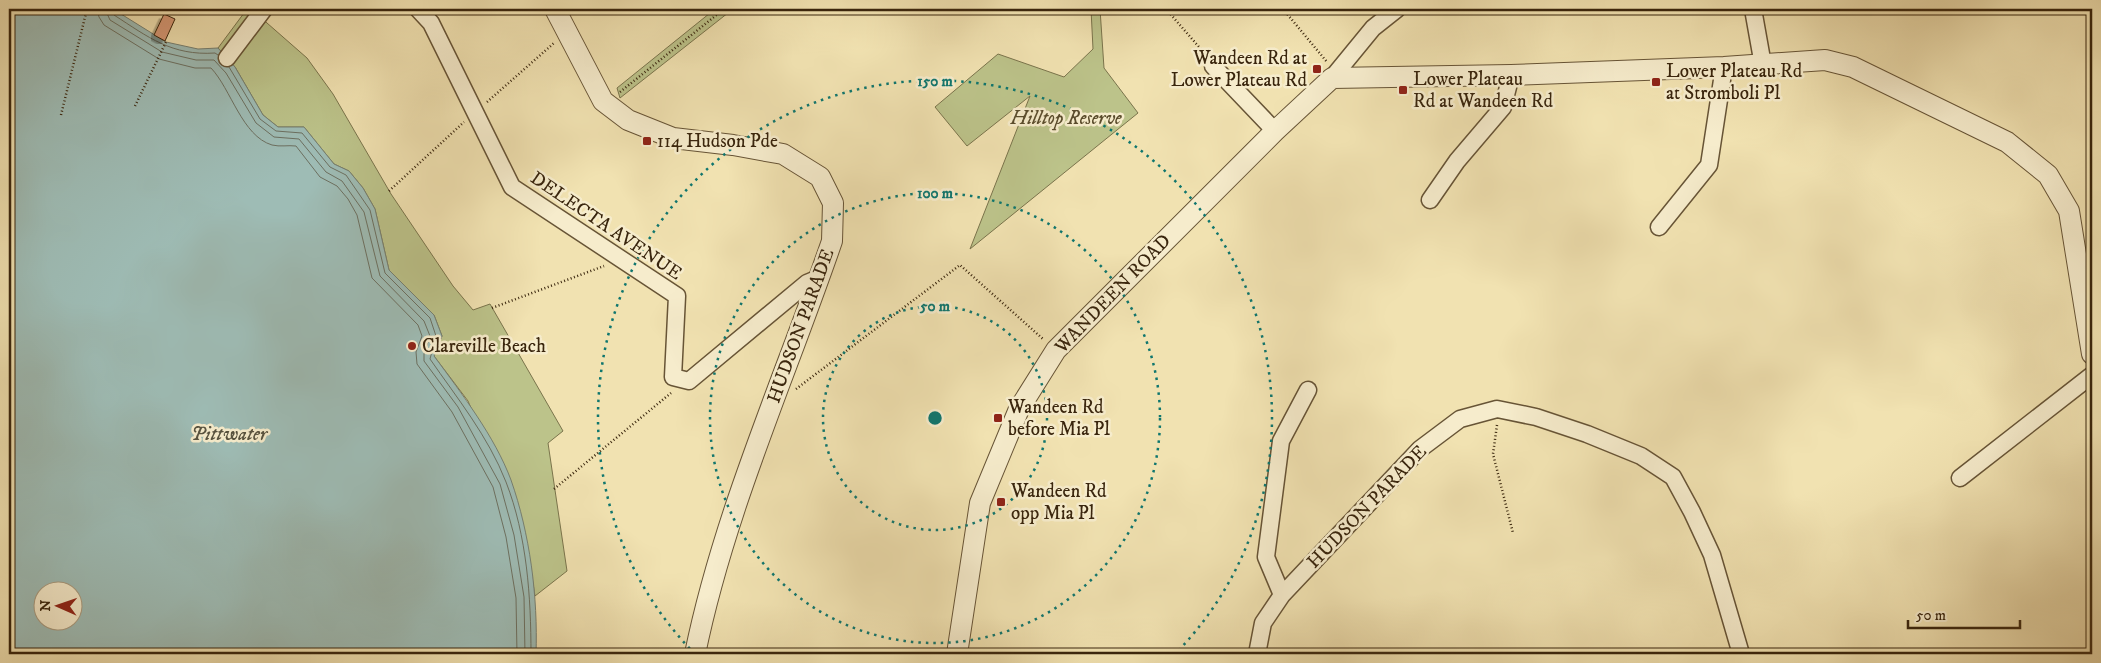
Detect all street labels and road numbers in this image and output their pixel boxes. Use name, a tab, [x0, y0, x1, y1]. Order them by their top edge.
street label: DELECTA AVENUE	[526, 167, 686, 285]
street label: WANDEEN ROAD	[1049, 230, 1176, 359]
street label: HUDSON PARADE	[762, 246, 840, 406]
street label: HUDSON PARADE	[1302, 441, 1432, 573]

